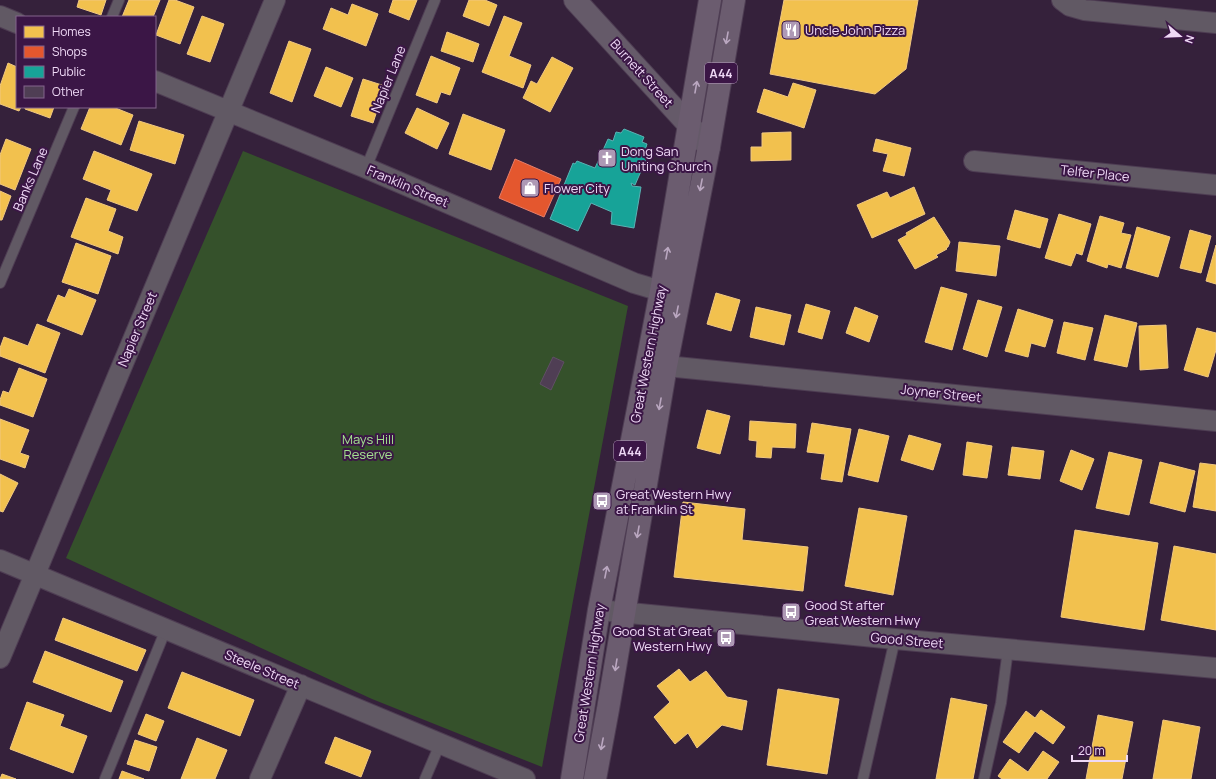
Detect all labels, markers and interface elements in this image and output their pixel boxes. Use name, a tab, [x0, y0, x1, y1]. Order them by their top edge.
legend	[16, 16, 156, 108]
north arrow	[1160, 16, 1200, 56]
restaurant icon: Uncle John Pizza	[780, 19, 802, 41]
place label: Uncle John Pizza	[805, 21, 905, 39]
text: Homes	[52, 23, 91, 40]
one-way arrow	[723, 32, 731, 45]
text: N	[1182, 33, 1198, 46]
street label: Burnett Street	[607, 35, 677, 111]
street label: Napier Lane	[366, 42, 410, 115]
text: Shops	[52, 43, 87, 60]
text: Public	[52, 63, 86, 80]
road number: A44	[705, 63, 737, 83]
one-way arrow	[692, 81, 700, 94]
text: Other	[52, 83, 85, 100]
place label: Dong San Uniting Church	[621, 142, 711, 175]
street label: Banks Lane	[8, 144, 52, 214]
church icon: Dong San Uniting Church	[596, 147, 618, 169]
street label: Telfer Place	[1060, 160, 1131, 186]
street label: Franklin Street	[364, 161, 452, 211]
shop icon: Flower City	[519, 177, 541, 199]
one-way arrow	[697, 178, 705, 191]
place label: Flower City	[544, 179, 610, 197]
one-way arrow	[663, 247, 671, 260]
street label: Great Western Highway	[626, 283, 670, 425]
street label: Napier Street	[113, 289, 161, 369]
one-way arrow	[672, 305, 680, 318]
street label: Joyner Street	[900, 380, 982, 406]
one-way arrow	[655, 397, 663, 410]
park label: Mays Hill Reserve	[342, 430, 394, 463]
road number: A44	[614, 441, 646, 461]
place label: Great Western Hwy at Franklin St	[616, 485, 731, 518]
bus stop icon: Great Western Hwy at Franklin St	[591, 490, 613, 512]
one-way arrow	[634, 525, 642, 538]
one-way arrow	[603, 566, 611, 579]
place label: Good St after Great Western Hwy	[805, 596, 920, 629]
bus stop icon: Good St after Great Western Hwy	[780, 601, 802, 623]
street label: Great Western Highway	[569, 602, 609, 744]
place label: Good St at Great Western Hwy	[613, 622, 712, 655]
bus stop icon: Good St at Great Western Hwy	[715, 627, 737, 649]
street label: Good Street	[870, 628, 944, 652]
street label: Steele Street	[222, 645, 302, 693]
one-way arrow	[611, 658, 619, 671]
one-way arrow	[597, 737, 605, 750]
scale bar	[1072, 737, 1127, 763]
text: 20 m	[1078, 742, 1105, 759]

